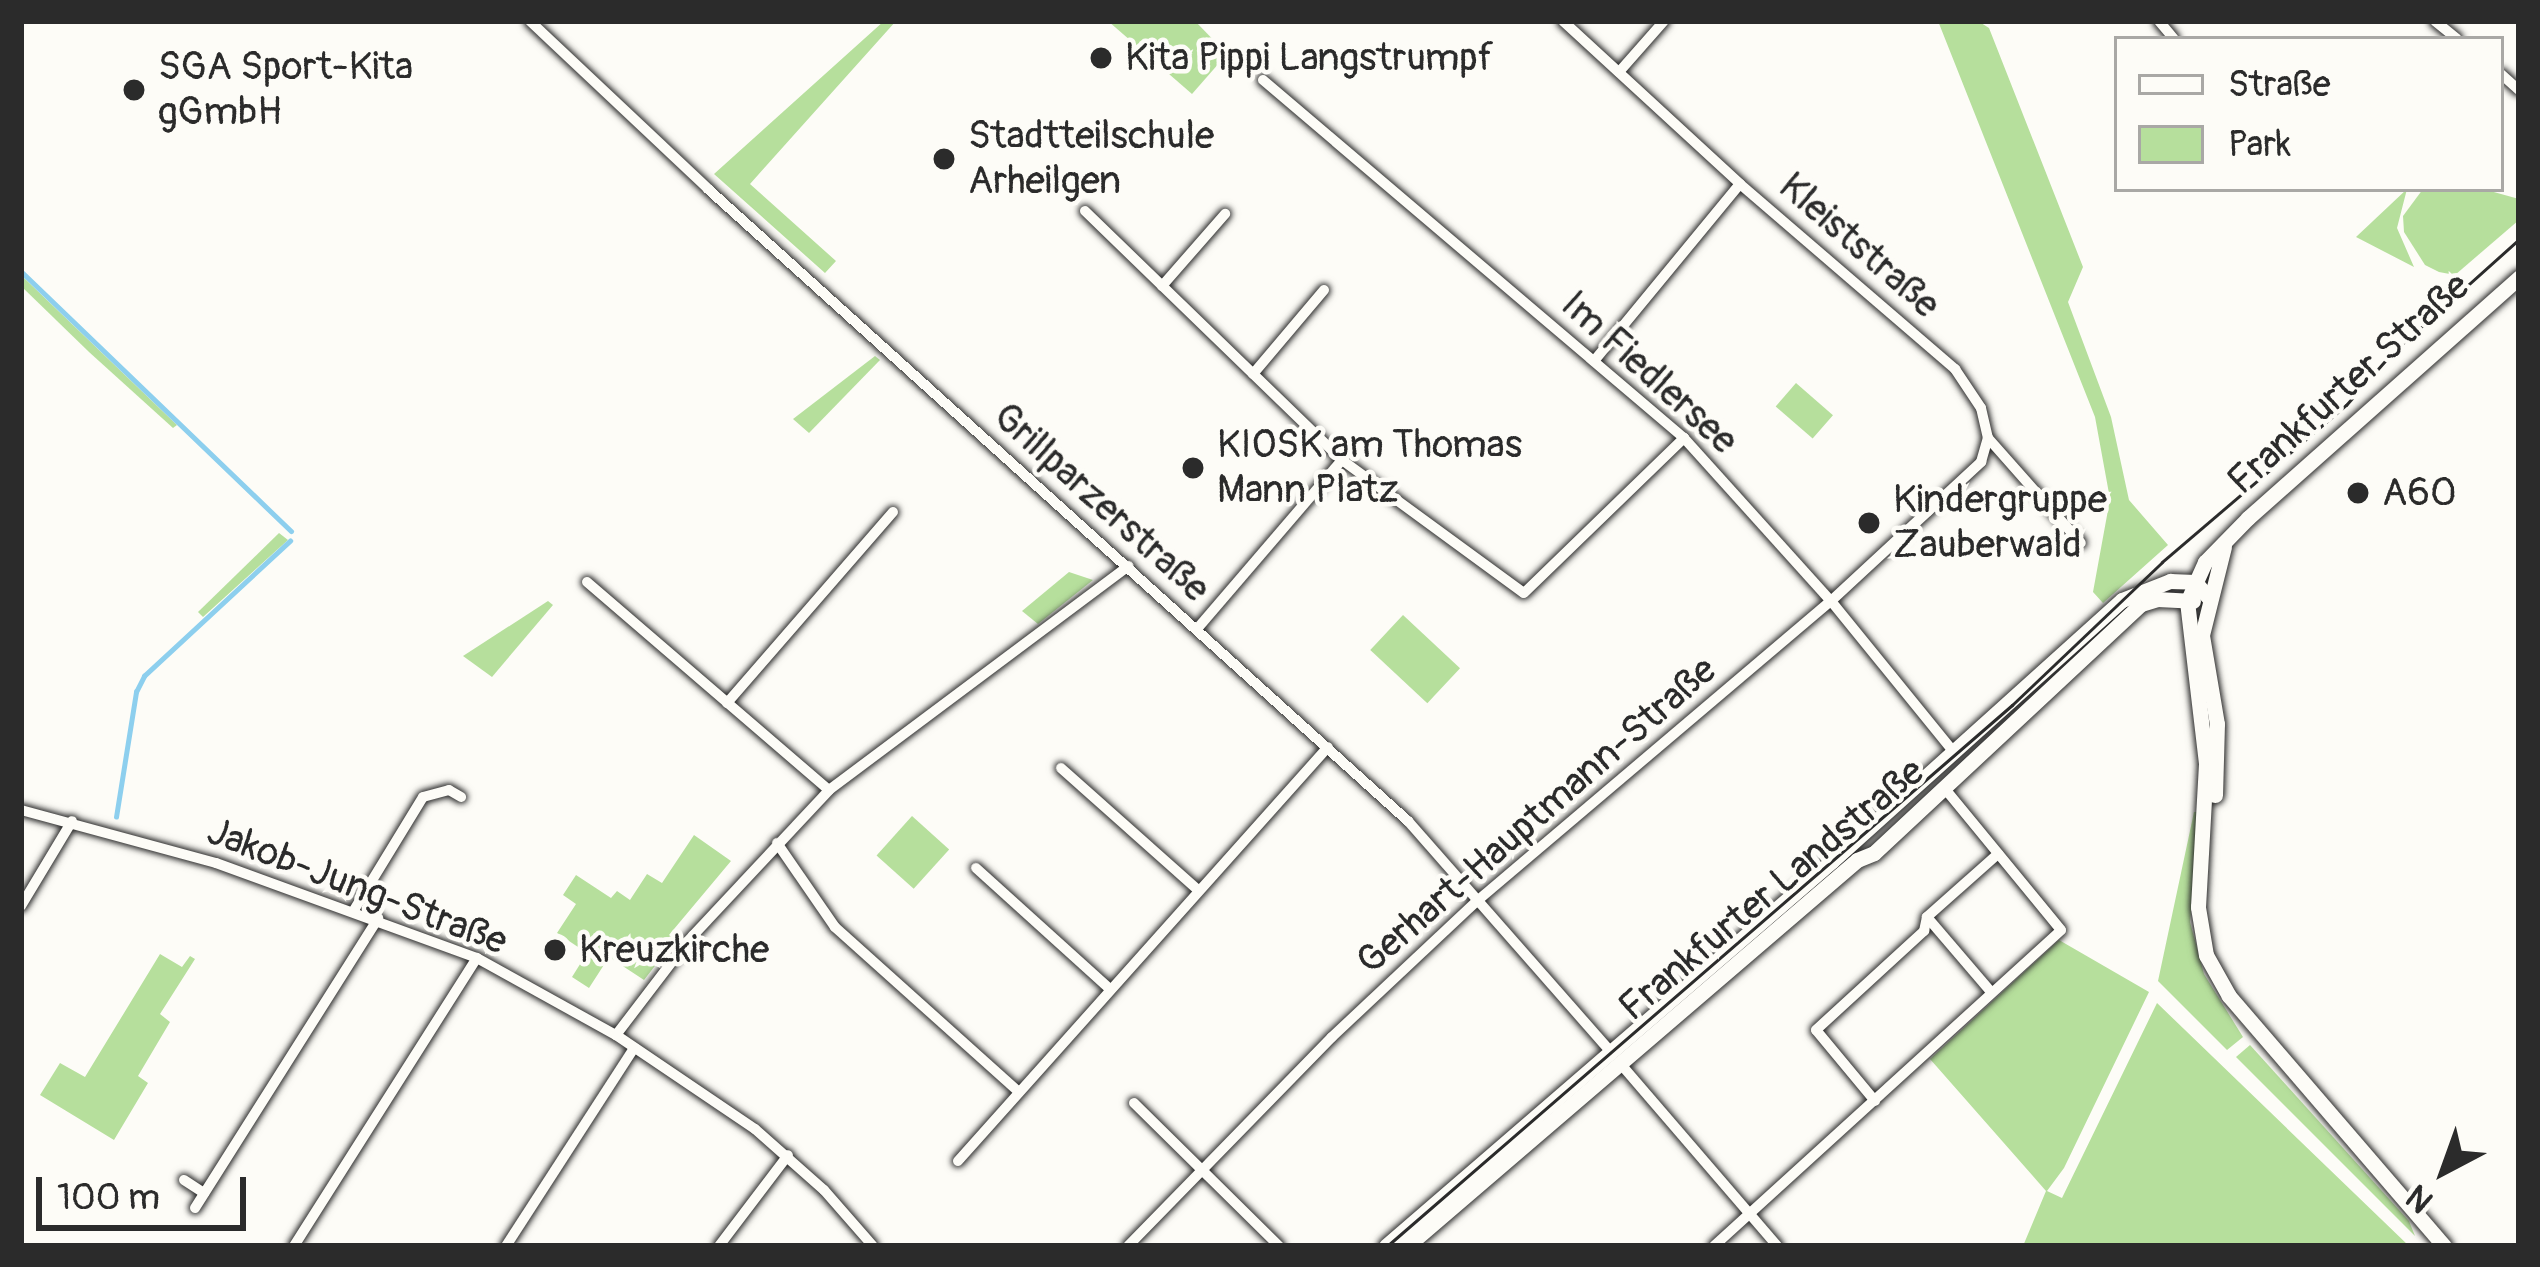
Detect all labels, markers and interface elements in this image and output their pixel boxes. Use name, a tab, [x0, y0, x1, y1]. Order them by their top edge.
place label: Kita Pippi Langstrumpf	[1125, 35, 1494, 81]
legend	[2114, 36, 2504, 192]
place label: SGA Sport-Kita gGmbH	[158, 45, 413, 136]
marker: Kita Pippi Langstrumpf	[1088, 45, 1114, 71]
text: Straße	[2228, 62, 2330, 107]
marker: SGA Sport-Kita gGmbH	[121, 77, 147, 103]
place label: Stadtteilschule Arheilgen	[968, 114, 1214, 205]
text: Park	[2228, 122, 2291, 167]
marker: Stadtteilschule Arheilgen	[931, 146, 957, 172]
street label: Kleiststraße	[1769, 163, 1949, 329]
street label: Frankfurter Straße	[2219, 263, 2479, 505]
street label: Im Fiedlersee	[1551, 282, 1747, 464]
street label: Grillparzerstraße	[983, 394, 1219, 612]
place label: KIOSK am Thomas Mann Platz	[1217, 423, 1522, 514]
marker: KIOSK am Thomas Mann Platz	[1180, 455, 1206, 481]
place label: A60	[2382, 470, 2457, 516]
place label: Kindergruppe Zauberwald	[1893, 478, 2107, 569]
marker: A60	[2345, 480, 2371, 506]
marker: Kindergruppe Zauberwald	[1856, 510, 1882, 536]
street label: Gerhart-Hauptmann-Straße	[1348, 647, 1726, 985]
street label: Frankfurter Landstraße	[1610, 749, 1934, 1031]
street label: Jakob-Jung-Straße	[200, 808, 514, 966]
place label: Kreuzkirche	[579, 927, 769, 973]
marker: Kreuzkirche	[542, 937, 568, 963]
north arrow	[2384, 1111, 2504, 1231]
scale bar	[42, 1153, 252, 1227]
text: 100 m	[57, 1175, 160, 1220]
text: N	[2398, 1176, 2442, 1221]

